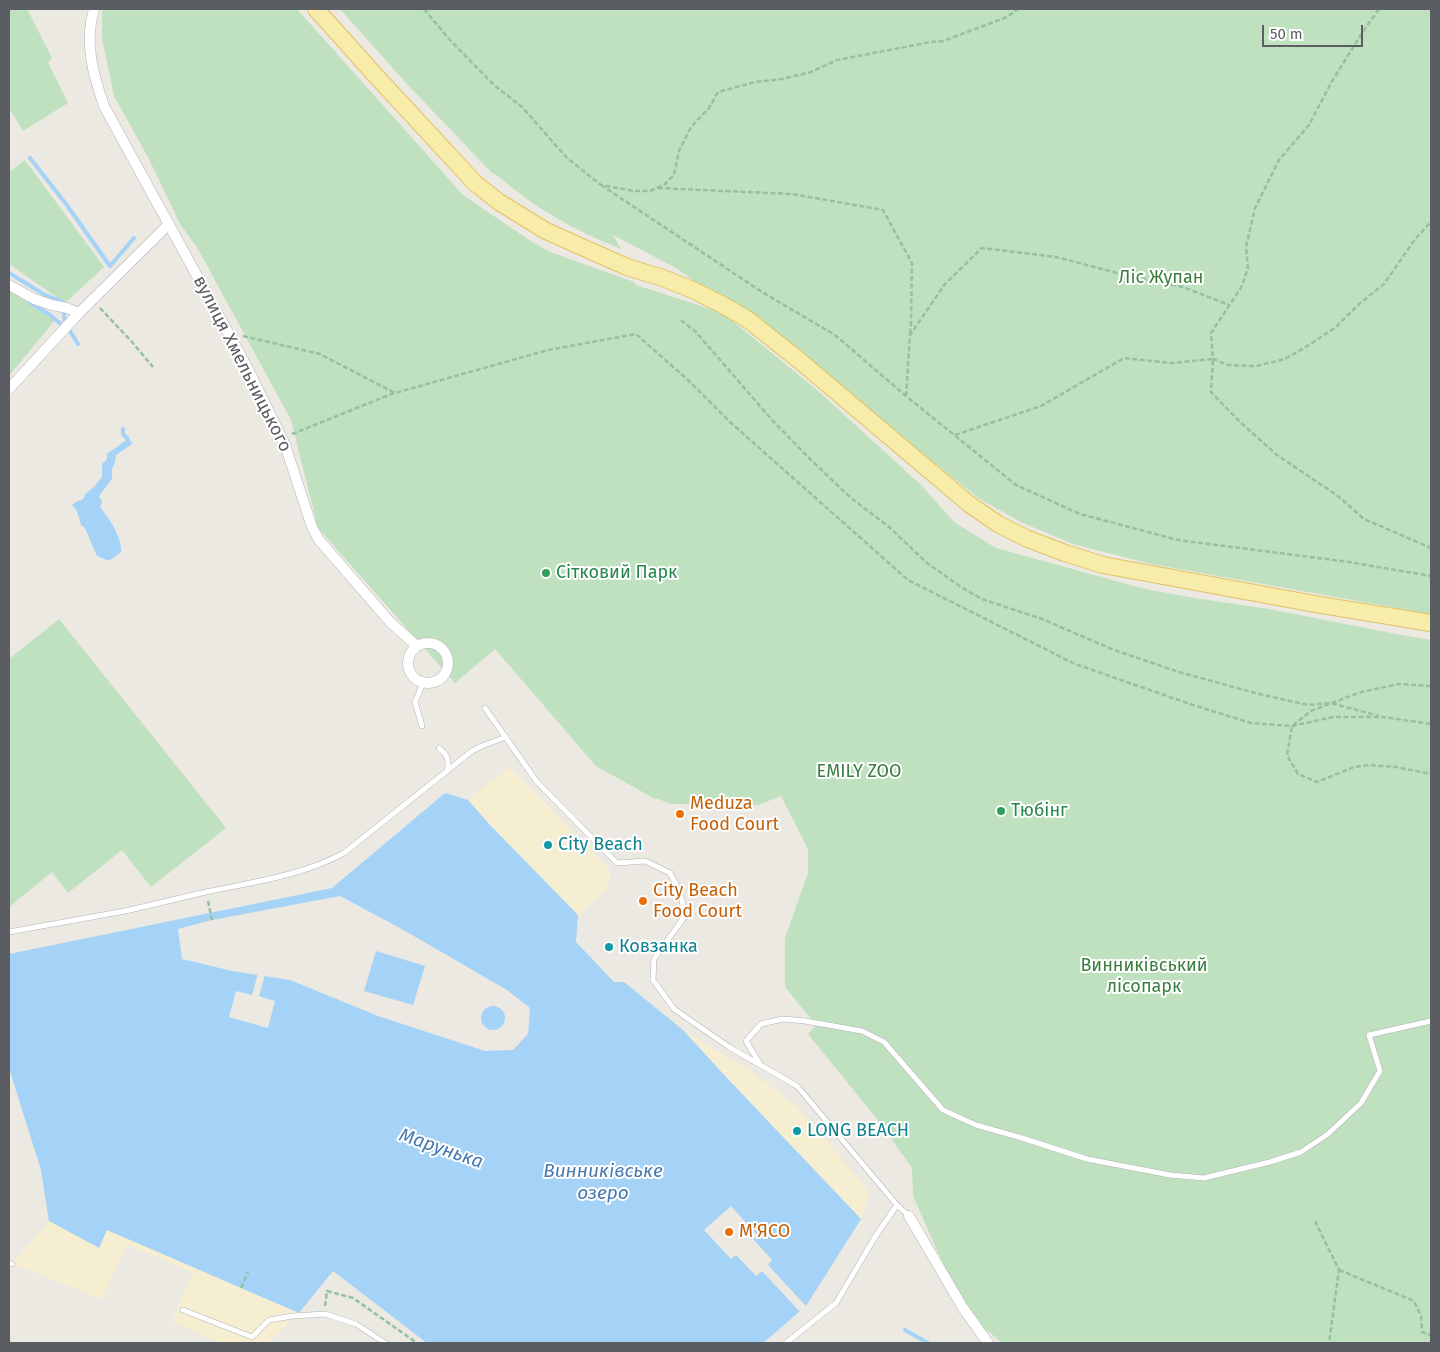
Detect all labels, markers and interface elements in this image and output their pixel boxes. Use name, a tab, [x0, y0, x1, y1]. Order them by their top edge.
scale bar	[1265, 15, 1366, 47]
text: 50 m	[1270, 25, 1303, 43]
park label: Ліс Жупан	[1119, 267, 1203, 289]
street label: вулиця Хмельницького	[188, 272, 296, 456]
place label: Сітковий Парк	[556, 562, 677, 584]
marker: Сітковий Парк	[540, 567, 552, 579]
park label: EMILY ZOO	[817, 761, 901, 783]
place label: Meduza Food Court	[690, 793, 779, 836]
place label: Тюбінг	[1011, 800, 1068, 822]
marker: Тюбінг	[995, 805, 1007, 817]
marker: Meduza Food Court	[674, 808, 686, 820]
place label: City Beach	[558, 834, 643, 856]
marker: City Beach	[542, 839, 554, 851]
place label: City Beach Food Court	[653, 880, 742, 922]
marker: City Beach Food Court	[637, 895, 649, 907]
place label: Ковзанка	[619, 936, 698, 958]
marker: Ковзанка	[603, 941, 615, 953]
park label: Винниківський лісопарк	[1080, 955, 1208, 998]
place label: LONG BEACH	[807, 1120, 909, 1142]
water label: Марунька	[396, 1124, 486, 1174]
marker: LONG BEACH	[791, 1125, 803, 1137]
water label: Винниківське озеро	[543, 1161, 663, 1205]
place label: М’ЯСО	[739, 1221, 790, 1243]
marker: М’ЯСО	[723, 1226, 735, 1238]

